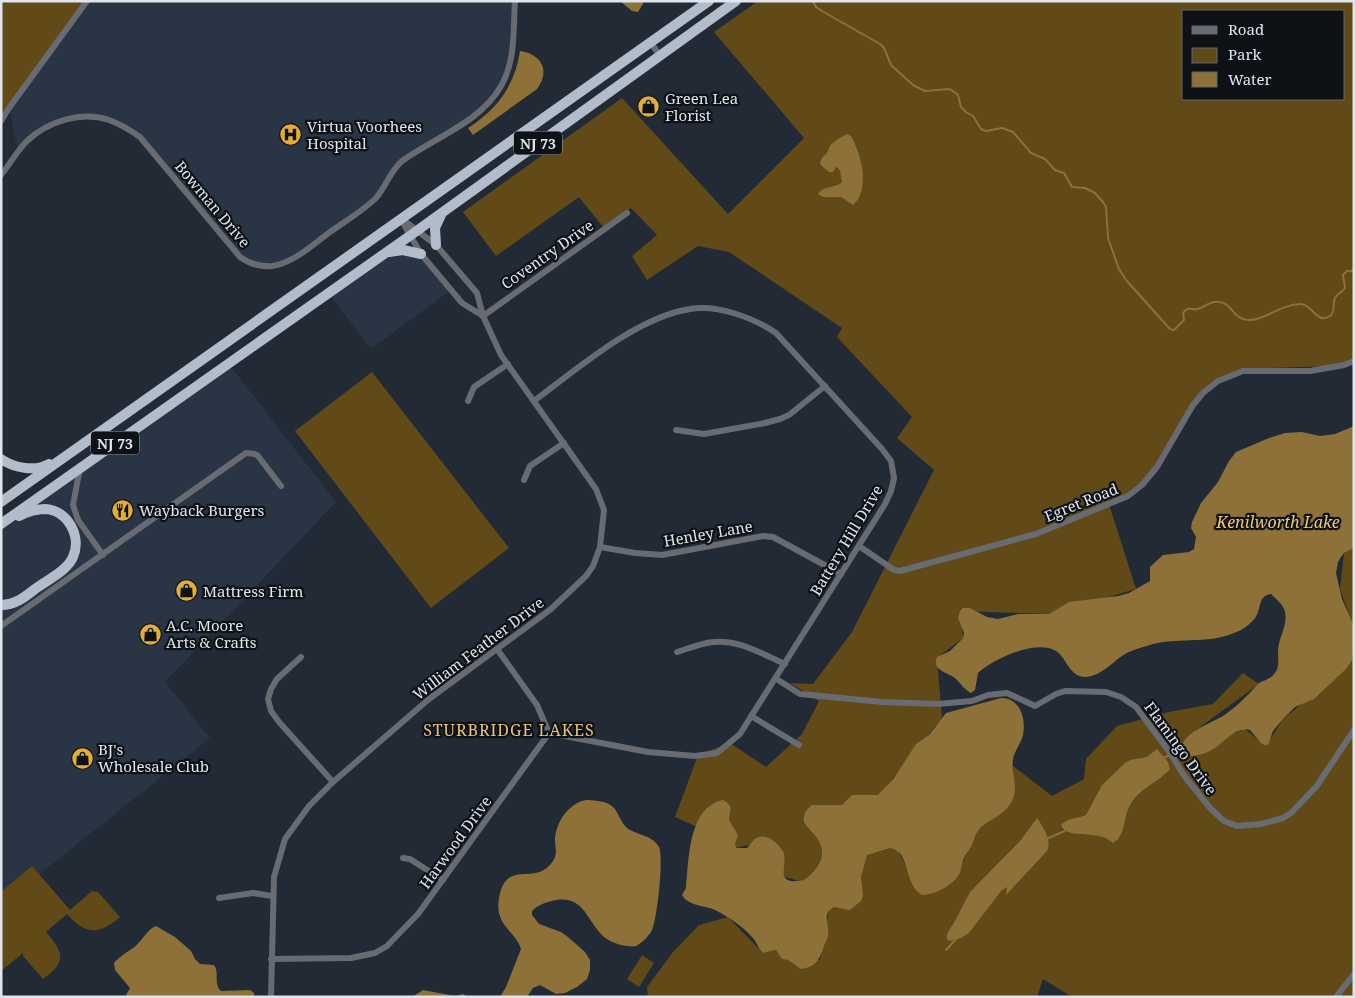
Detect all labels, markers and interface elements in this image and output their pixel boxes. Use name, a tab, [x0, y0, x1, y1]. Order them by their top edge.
legend	[1182, 10, 1345, 100]
text: Road	[1228, 19, 1264, 39]
text: Park	[1228, 44, 1262, 64]
text: Water	[1228, 69, 1271, 89]
place label: Green Lea Florist	[665, 88, 738, 125]
shop icon: Green Lea Florist	[637, 95, 661, 119]
place label: Virtua Voorhees Hospital	[307, 116, 422, 153]
hospital icon: Virtua Voorhees Hospital	[279, 123, 303, 147]
road number: NJ 73	[514, 132, 562, 154]
street label: Bowman Drive	[171, 157, 255, 251]
street label: Coventry Drive	[497, 215, 597, 293]
road number: NJ 73	[91, 432, 139, 454]
street label: Egret Road	[1041, 478, 1121, 526]
street label: Battery Hill Drive	[805, 481, 887, 599]
restaurant icon: Wayback Burgers	[111, 498, 135, 522]
place label: Wayback Burgers	[139, 500, 265, 520]
water label: Kenilworth Lake	[1215, 511, 1340, 533]
street label: Henley Lane	[662, 515, 754, 551]
shop icon: Mattress Firm	[175, 579, 199, 603]
place label: Mattress Firm	[203, 581, 304, 601]
street label: William Feather Drive	[408, 592, 548, 704]
place label: A.C. Moore Arts & Crafts	[166, 615, 257, 652]
shop icon: A.C. Moore Arts & Crafts	[138, 622, 162, 646]
street label: Flamingo Drive	[1140, 697, 1222, 799]
district label: STURBRIDGE LAKES	[423, 719, 595, 741]
place label: BJ's Wholesale Club	[98, 739, 209, 776]
shop icon: BJ's Wholesale Club	[70, 746, 94, 770]
street label: Harwood Drive	[415, 792, 495, 892]

